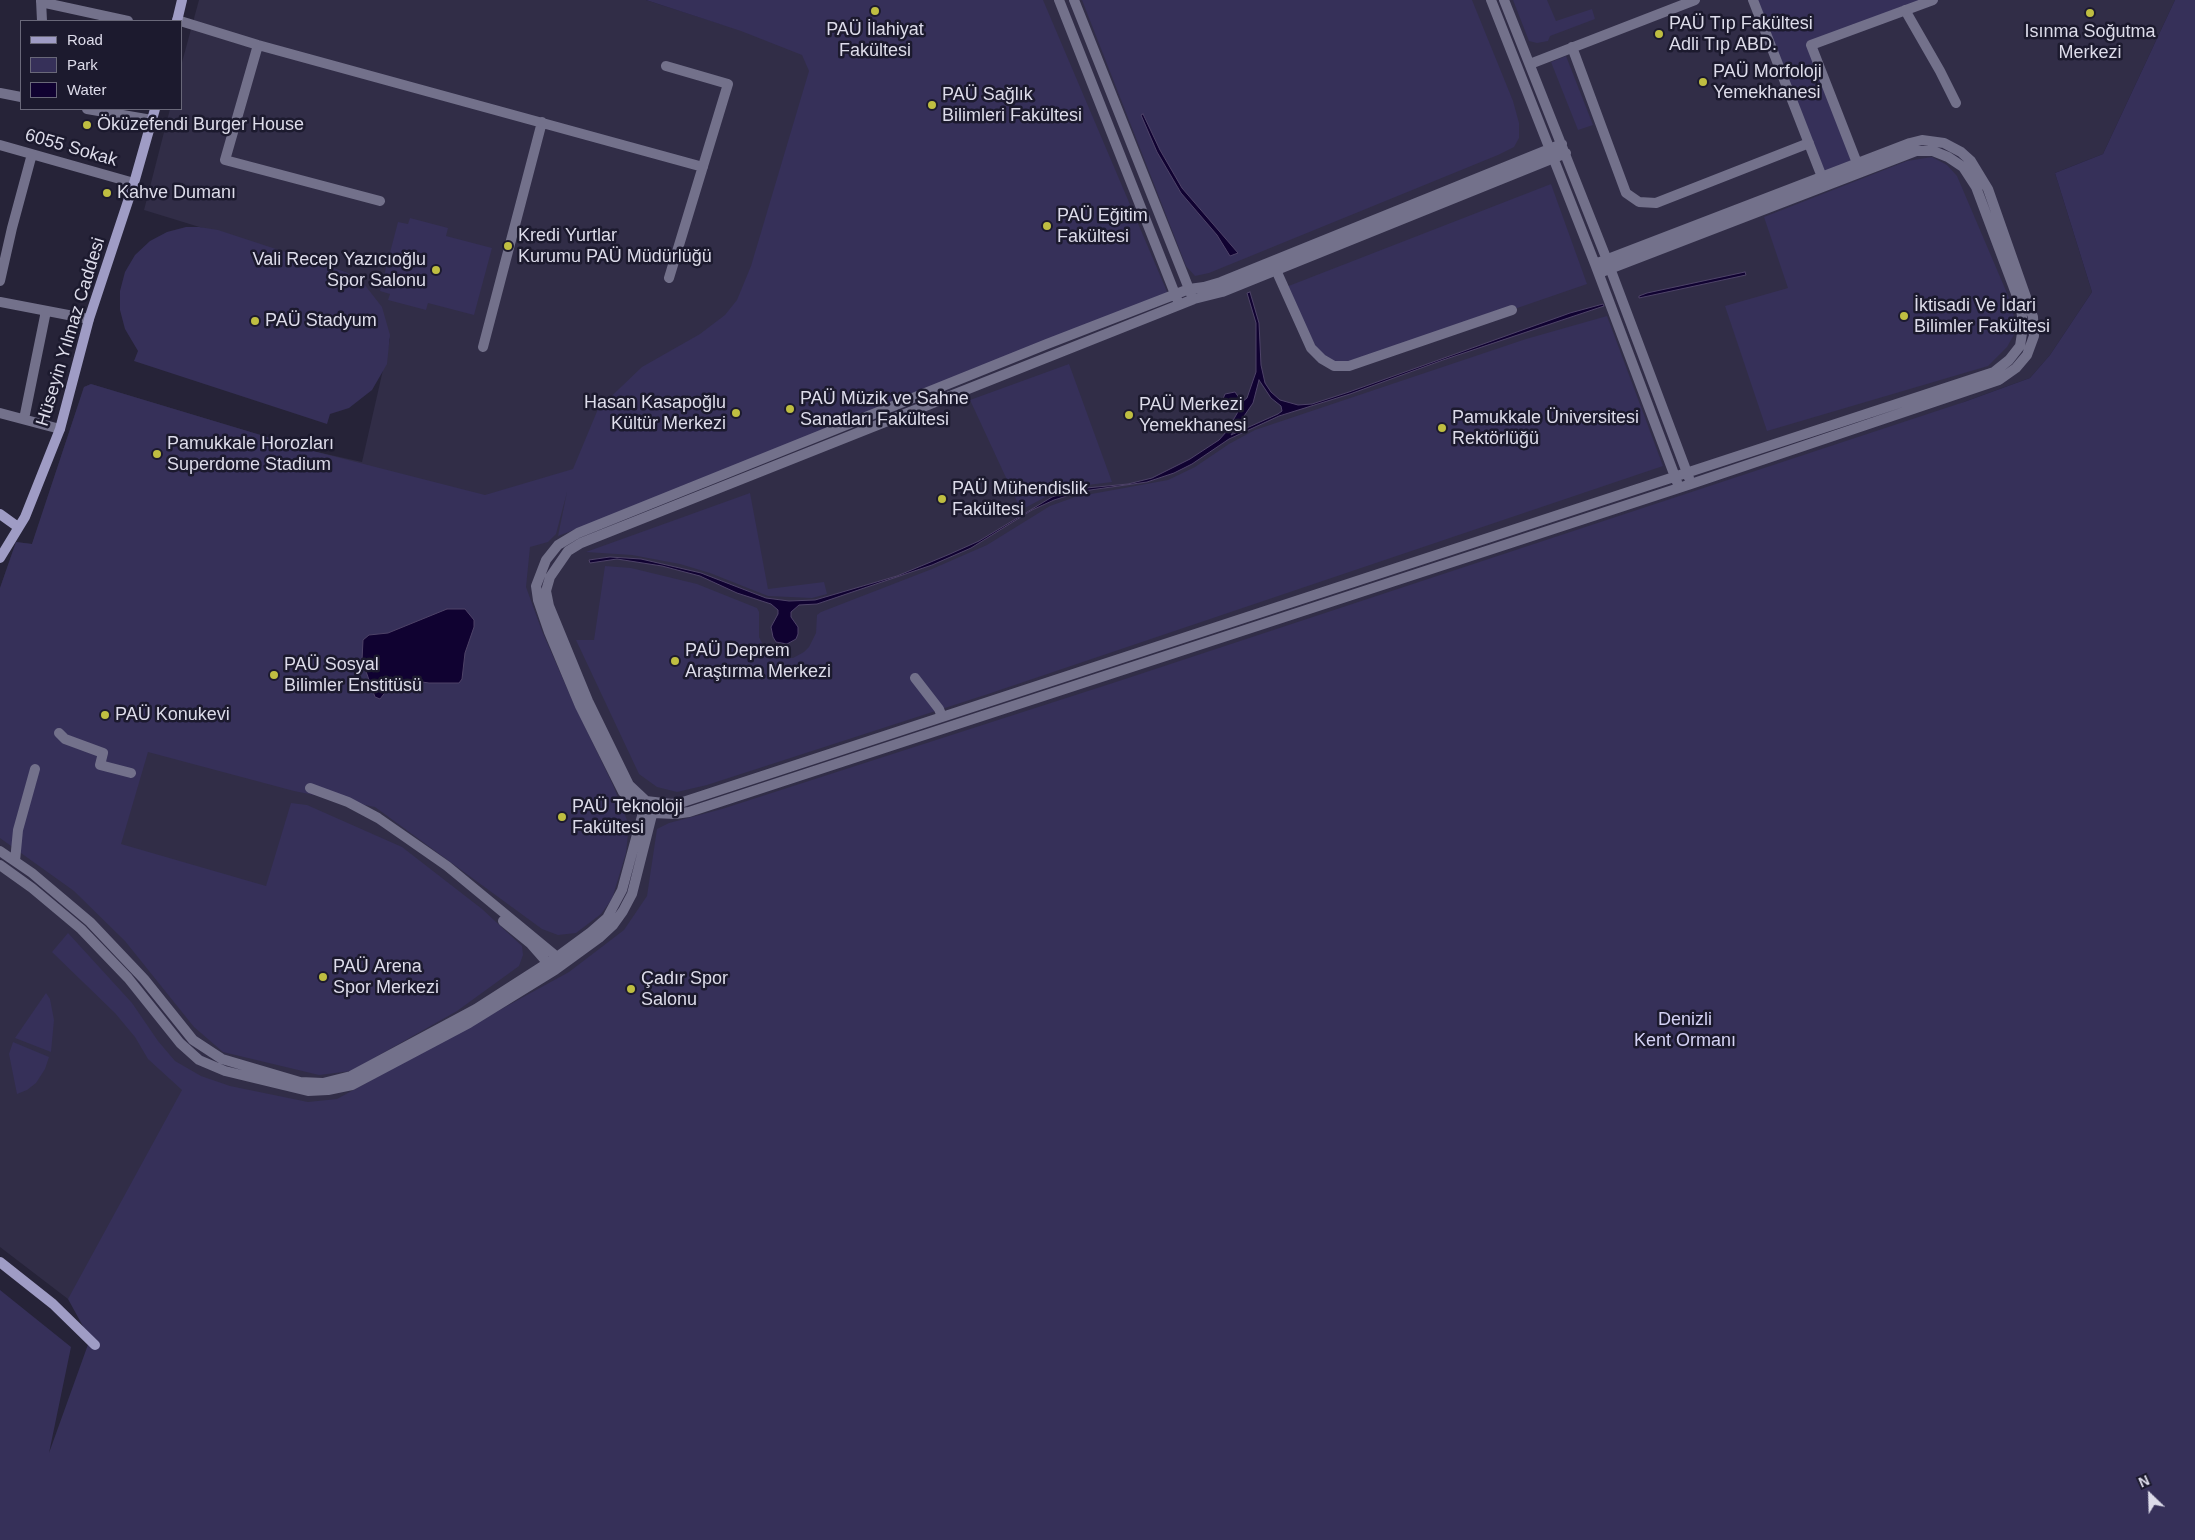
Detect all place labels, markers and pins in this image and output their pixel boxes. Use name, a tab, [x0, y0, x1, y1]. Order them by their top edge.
marker: PAÜ İlahiyat Fakültesi	[869, 5, 881, 17]
marker: Isınma Soğutma Merkezi	[2084, 7, 2096, 19]
place label: PAÜ Tıp Fakültesi Adli Tıp ABD.	[1669, 13, 1813, 56]
place label: PAÜ İlahiyat Fakültesi	[826, 19, 924, 62]
place label: Isınma Soğutma Merkezi	[2024, 21, 2156, 64]
marker: PAÜ Tıp Fakültesi Adli Tıp ABD.	[1653, 28, 1665, 40]
place label: PAÜ Morfoloji Yemekhanesi	[1713, 61, 1822, 104]
marker: PAÜ Morfoloji Yemekhanesi	[1697, 76, 1709, 88]
place label: PAÜ Sağlık Bilimleri Fakültesi	[942, 84, 1082, 126]
marker: PAÜ Sağlık Bilimleri Fakültesi	[926, 99, 938, 111]
place label: Öküzefendi Burger House	[97, 114, 304, 136]
marker: Öküzefendi Burger House	[81, 119, 93, 131]
place label: Kahve Dumanı	[117, 182, 236, 204]
marker: Kahve Dumanı	[101, 187, 113, 199]
place label: PAÜ Eğitim Fakültesi	[1057, 205, 1148, 248]
marker: PAÜ Eğitim Fakültesi	[1041, 220, 1053, 232]
place label: Kredi Yurtlar Kurumu PAÜ Müdürlüğü	[518, 225, 712, 268]
marker: Kredi Yurtlar Kurumu PAÜ Müdürlüğü	[502, 240, 514, 252]
place label: Vali Recep Yazıcıoğlu Spor Salonu	[253, 249, 426, 292]
marker: Vali Recep Yazıcıoğlu Spor Salonu	[430, 264, 442, 276]
place label: İktisadi Ve İdari Bilimler Fakültesi	[1914, 295, 2050, 338]
place label: PAÜ Stadyum	[265, 310, 377, 332]
marker: İktisadi Ve İdari Bilimler Fakültesi	[1898, 310, 1910, 322]
marker: PAÜ Stadyum	[249, 315, 261, 327]
place label: PAÜ Müzik ve Sahne Sanatları Fakültesi	[800, 388, 969, 430]
place label: Hasan Kasapoğlu Kültür Merkezi	[584, 392, 726, 434]
place label: PAÜ Merkezi Yemekhanesi	[1139, 394, 1246, 436]
marker: PAÜ Müzik ve Sahne Sanatları Fakültesi	[784, 403, 796, 415]
marker: Hasan Kasapoğlu Kültür Merkezi	[730, 407, 742, 419]
place label: Pamukkale Üniversitesi Rektörlüğü	[1452, 407, 1639, 449]
marker: PAÜ Merkezi Yemekhanesi	[1123, 409, 1135, 421]
marker: Pamukkale Üniversitesi Rektörlüğü	[1436, 422, 1448, 434]
place label: Pamukkale Horozları Superdome Stadium	[167, 433, 334, 476]
marker: Pamukkale Horozları Superdome Stadium	[151, 448, 163, 460]
place label: PAÜ Mühendislik Fakültesi	[952, 478, 1088, 520]
marker: PAÜ Mühendislik Fakültesi	[936, 493, 948, 505]
place label: PAÜ Deprem Araştırma Merkezi	[685, 640, 831, 682]
place label: PAÜ Sosyal Bilimler Enstitüsü	[284, 654, 422, 696]
marker: PAÜ Deprem Araştırma Merkezi	[669, 655, 681, 667]
marker: PAÜ Sosyal Bilimler Enstitüsü	[268, 669, 280, 681]
place label: PAÜ Konukevi	[115, 704, 230, 726]
marker: PAÜ Konukevi	[99, 709, 111, 721]
place label: PAÜ Teknoloji Fakültesi	[572, 796, 683, 839]
marker: PAÜ Teknoloji Fakültesi	[556, 811, 568, 823]
place label: PAÜ Arena Spor Merkezi	[333, 956, 439, 999]
place label: Çadır Spor Salonu	[641, 968, 728, 1011]
marker: PAÜ Arena Spor Merkezi	[317, 971, 329, 983]
marker: Çadır Spor Salonu	[625, 983, 637, 995]

